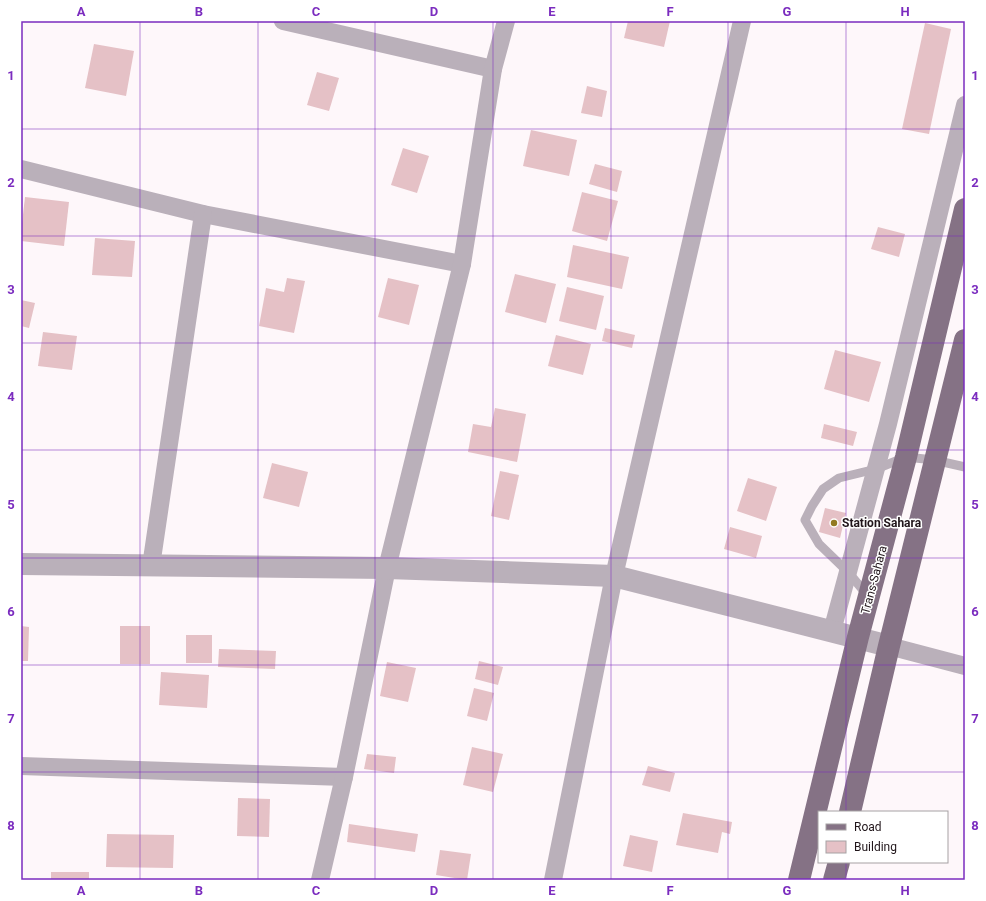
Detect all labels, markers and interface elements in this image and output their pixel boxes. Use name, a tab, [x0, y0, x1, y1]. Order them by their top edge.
text: A	[77, 4, 86, 19]
text: B	[195, 4, 203, 19]
text: C	[312, 4, 321, 19]
text: D	[430, 4, 438, 19]
text: E	[548, 4, 556, 19]
text: F	[666, 4, 674, 19]
text: G	[783, 4, 792, 19]
text: H	[900, 4, 910, 19]
text: 1	[7, 68, 15, 83]
text: 1	[971, 68, 979, 83]
text: 2	[7, 175, 15, 190]
text: 2	[971, 175, 979, 190]
text: 3	[7, 282, 15, 297]
text: 3	[971, 282, 979, 297]
text: 4	[7, 389, 15, 404]
text: 4	[971, 389, 979, 404]
text: 5	[7, 497, 15, 512]
text: 5	[971, 497, 979, 512]
place label: Station Sahara	[842, 516, 922, 530]
marker: Station Sahara	[829, 518, 839, 528]
street label: Trans-Sahara	[858, 544, 890, 616]
text: 6	[7, 604, 15, 619]
text: 6	[971, 604, 979, 619]
text: 7	[7, 711, 15, 726]
text: 7	[971, 711, 979, 726]
legend	[818, 811, 948, 863]
text: 8	[7, 818, 15, 833]
text: 8	[971, 818, 979, 833]
text: Road	[854, 820, 882, 834]
text: Building	[854, 840, 897, 854]
text: A	[77, 883, 86, 898]
text: B	[195, 883, 203, 898]
text: C	[312, 883, 321, 898]
text: D	[430, 883, 438, 898]
text: E	[548, 883, 556, 898]
text: F	[666, 883, 674, 898]
text: G	[783, 883, 792, 898]
text: H	[900, 883, 910, 898]

